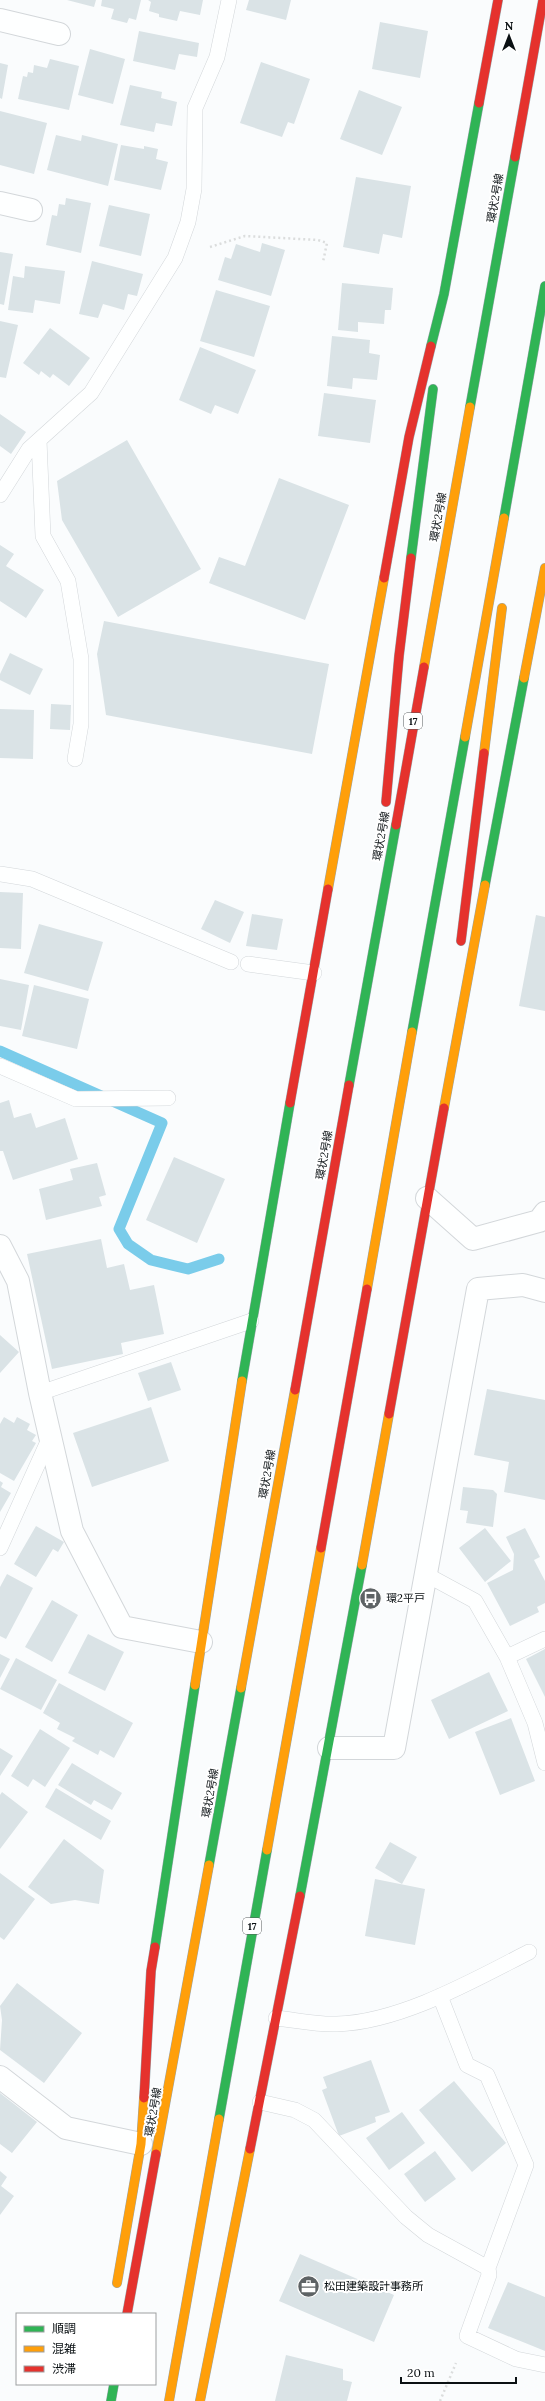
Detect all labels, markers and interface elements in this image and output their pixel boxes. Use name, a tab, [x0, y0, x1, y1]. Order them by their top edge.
north arrow	[489, 16, 529, 56]
text: N	[505, 19, 514, 33]
street label: 環状2号線	[484, 172, 506, 224]
street label: 環状2号線	[427, 491, 449, 543]
road number: 17	[404, 713, 422, 729]
street label: 環状2号線	[370, 810, 392, 862]
street label: 環状2号線	[313, 1129, 335, 1181]
street label: 環状2号線	[256, 1448, 278, 1500]
bus stop icon: 環2平戸	[357, 1585, 383, 1611]
place label: 環2平戸	[386, 1591, 425, 1605]
street label: 環状2号線	[199, 1767, 221, 1819]
road number: 17	[243, 1918, 261, 1934]
street label: 環状2号線	[142, 2086, 164, 2138]
office icon: 松田建築設計事務所	[296, 2273, 322, 2299]
place label: 松田建築設計事務所	[324, 2279, 424, 2293]
legend	[16, 2313, 156, 2385]
text: 順調	[52, 2321, 76, 2336]
text: 混雑	[52, 2341, 76, 2356]
scale bar	[401, 2359, 516, 2385]
text: 渋滞	[52, 2361, 76, 2376]
text: 20 m	[407, 2365, 435, 2380]

